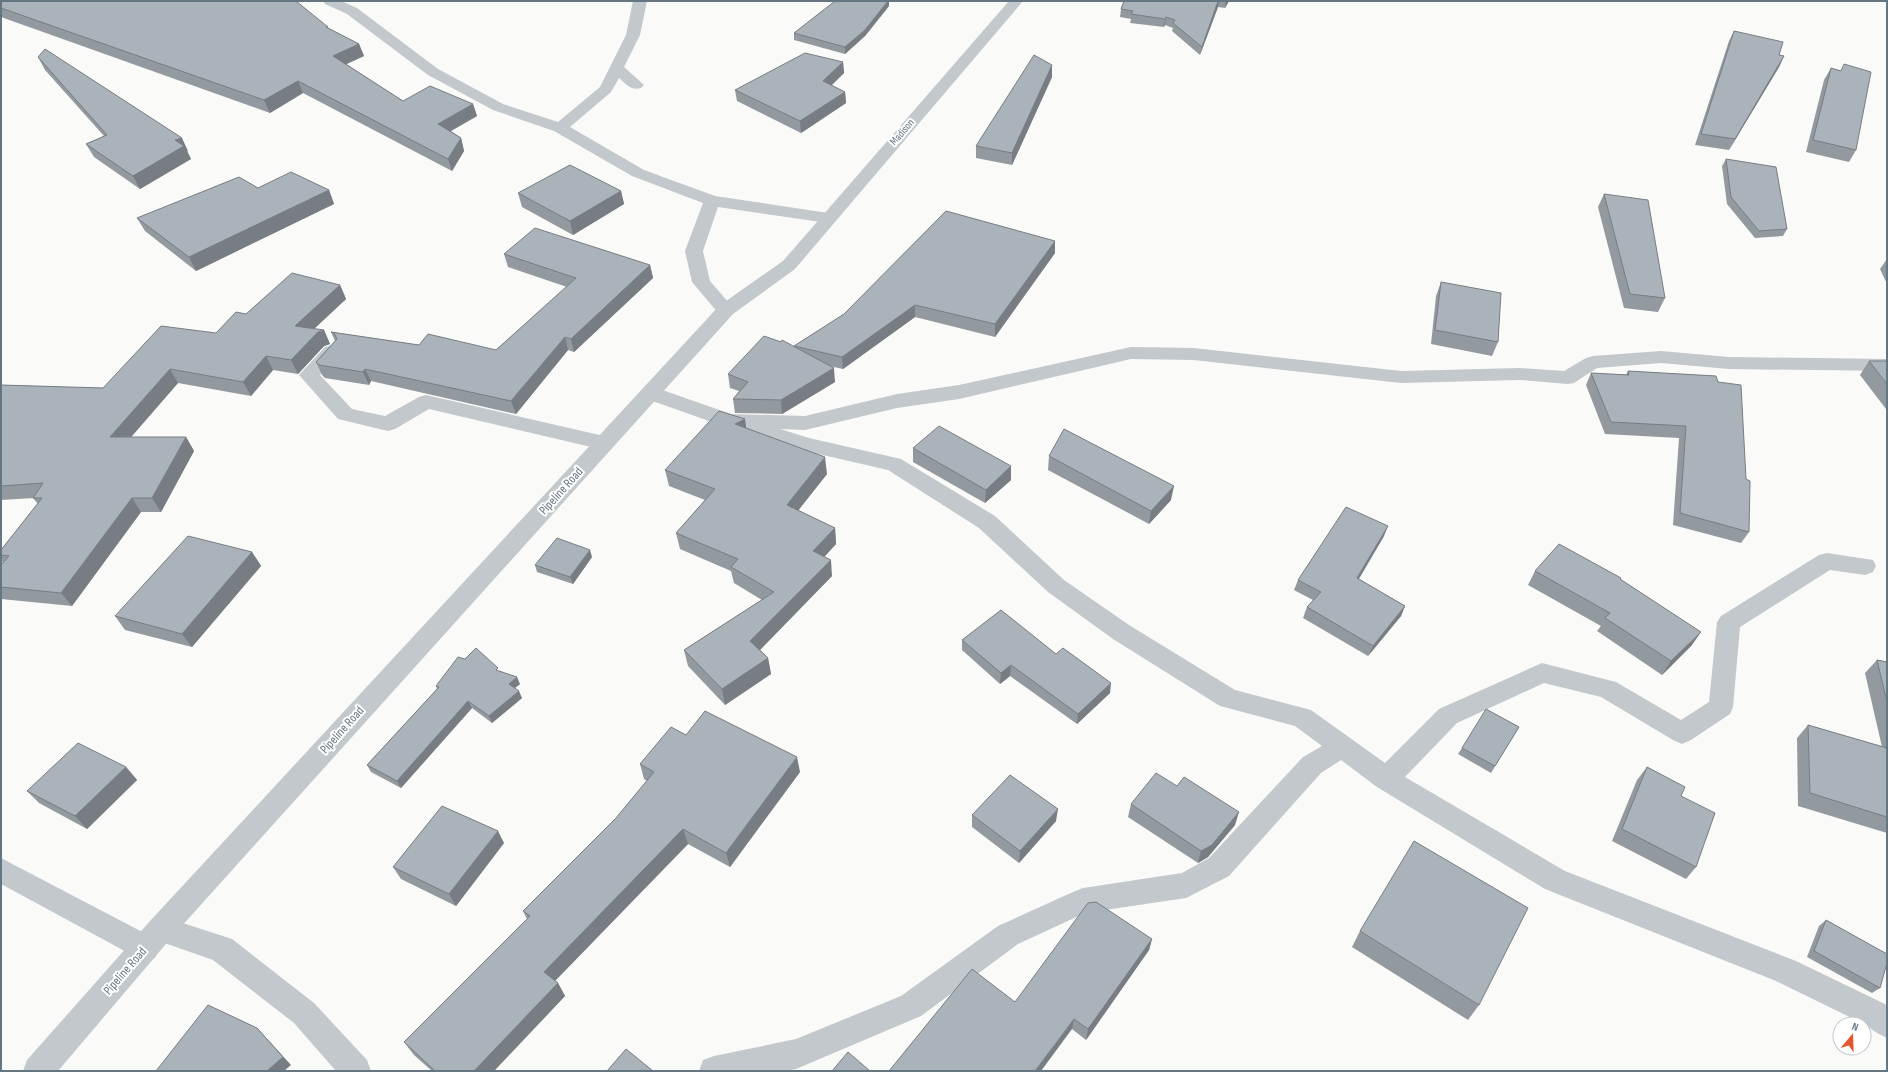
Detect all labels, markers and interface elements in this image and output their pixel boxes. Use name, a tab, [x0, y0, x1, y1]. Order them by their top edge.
street label: Madison	[887, 116, 917, 148]
street label: Pipeline Road	[536, 464, 586, 518]
street label: Pipeline Road	[317, 703, 367, 757]
street label: Pipeline Road	[100, 944, 150, 998]
north arrow	[1832, 1016, 1872, 1056]
text: N	[1850, 1020, 1860, 1034]

